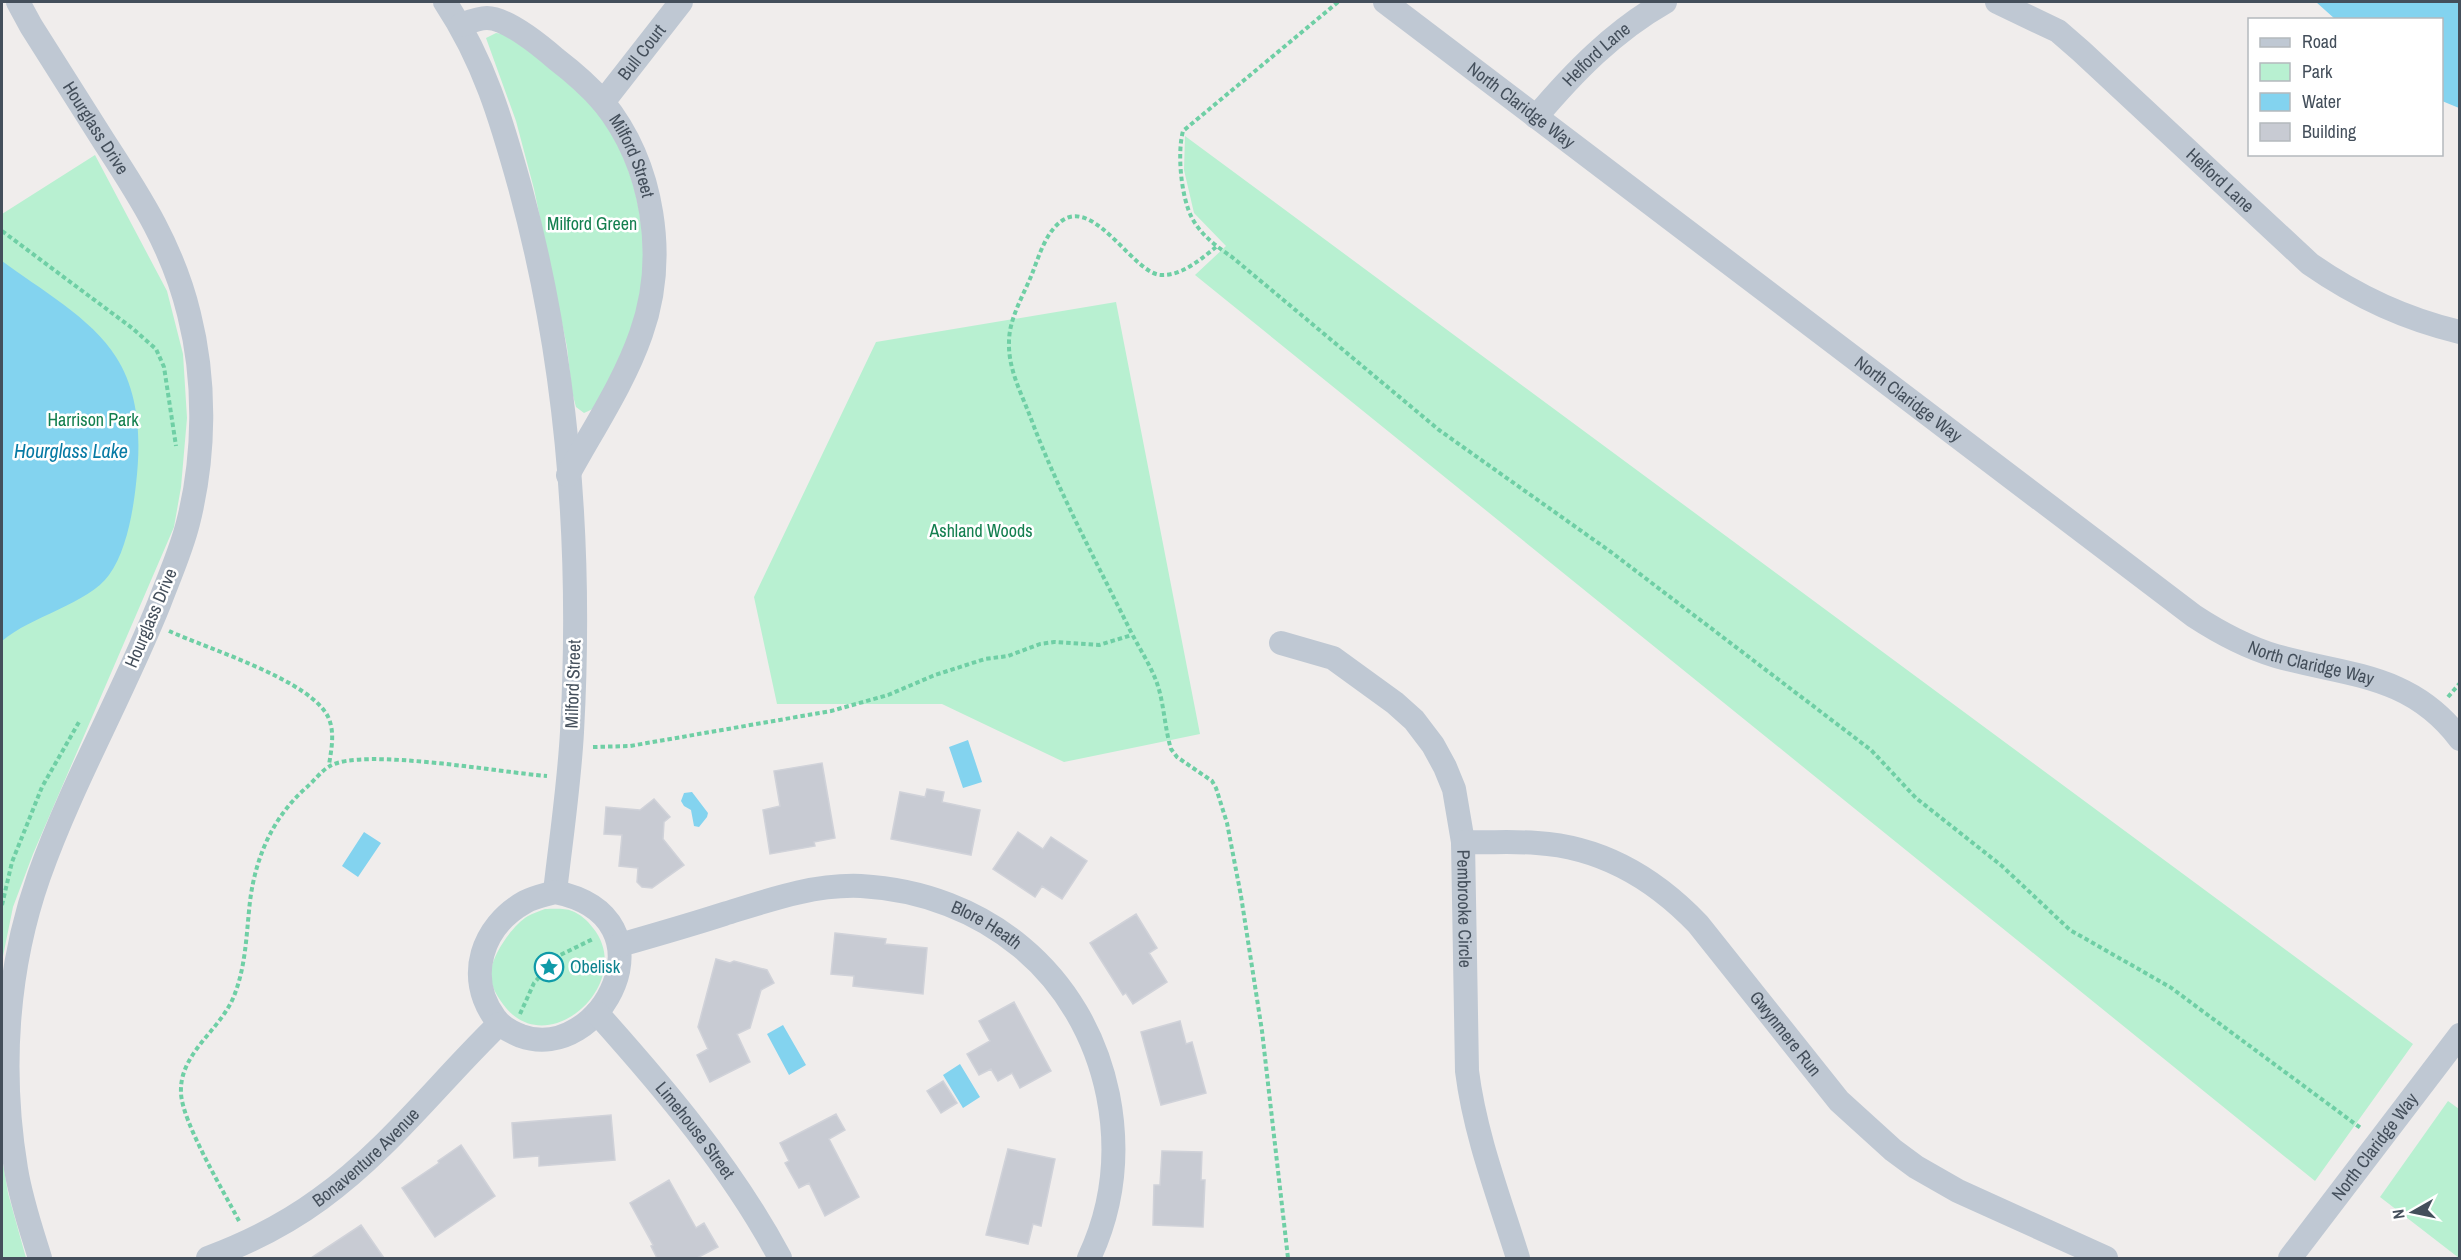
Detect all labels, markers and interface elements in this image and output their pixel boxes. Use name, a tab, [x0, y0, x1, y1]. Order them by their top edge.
street label: Helford Lane	[1556, 16, 1635, 92]
legend	[2248, 18, 2443, 156]
street label: Bull Court	[612, 19, 671, 85]
text: Road	[2302, 29, 2337, 54]
street label: North Claridge Way	[1462, 56, 1581, 154]
text: Park	[2302, 59, 2333, 84]
street label: Hourglass Drive	[57, 76, 135, 179]
text: Water	[2302, 89, 2341, 114]
street label: Milford Street	[603, 109, 661, 200]
text: Building	[2302, 119, 2357, 144]
street label: Helford Lane	[2181, 142, 2260, 218]
park label: Milford Green	[547, 211, 637, 236]
street label: North Claridge Way	[1850, 350, 1968, 448]
park label: Harrison Park	[47, 407, 139, 432]
water label: Hourglass Lake	[14, 437, 128, 464]
park label: Ashland Woods	[928, 518, 1033, 543]
street label: Hourglass Drive	[118, 564, 183, 671]
street label: North Claridge Way	[2244, 634, 2378, 691]
street label: Milford Street	[558, 639, 587, 729]
street label: Pembrooke Circle	[1451, 849, 1478, 968]
street label: Blore Heath	[948, 894, 1027, 955]
place icon: Obelisk	[533, 951, 565, 983]
place label: Obelisk	[570, 954, 621, 979]
street label: Gwynmere Run	[1744, 986, 1828, 1081]
street label: Limehouse Street	[650, 1076, 741, 1184]
street label: North Claridge Way	[2325, 1087, 2424, 1205]
street label: Bonaventure Avenue	[307, 1102, 425, 1213]
north arrow	[2383, 1182, 2443, 1242]
text: N	[2387, 1208, 2410, 1221]

